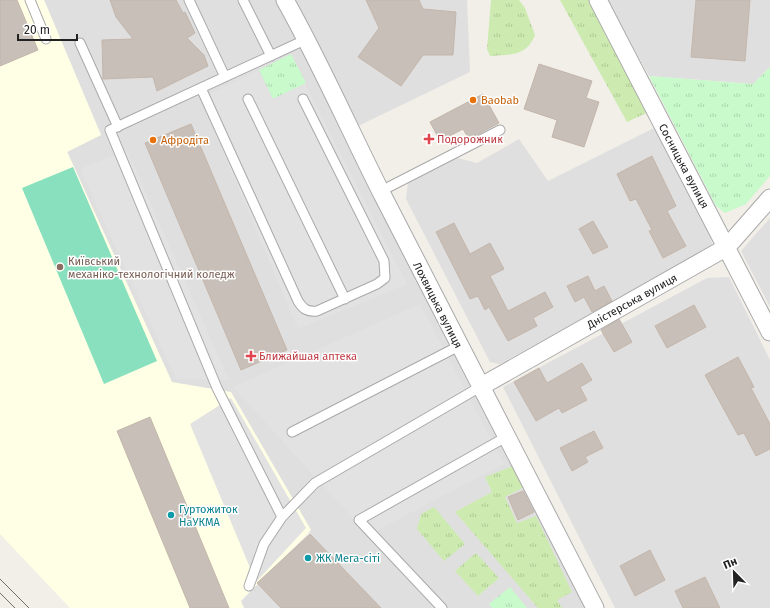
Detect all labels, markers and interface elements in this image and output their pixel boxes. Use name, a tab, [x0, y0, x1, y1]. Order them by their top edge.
scale bar	[18, 16, 77, 42]
text: 20 m	[24, 23, 50, 37]
place label: Baobab	[481, 94, 519, 107]
marker: Baobab	[468, 95, 478, 105]
street label: Сосницька вулиця	[656, 122, 711, 211]
place label: Подорожник	[437, 133, 503, 146]
place label: Афродіта	[161, 134, 209, 147]
marker: Подорожник	[424, 134, 434, 144]
marker: Афродіта	[148, 135, 158, 145]
place label: Київський механіко-технологічний коледж	[68, 255, 235, 281]
street label: Лохвицька вулиця	[410, 260, 465, 351]
marker: Київський механіко-технологічний коледж	[55, 262, 65, 272]
street label: Дністерська вулиця	[584, 271, 680, 332]
place label: Ближайшая аптека	[259, 350, 357, 363]
marker: Ближайшая аптека	[246, 351, 256, 361]
place label: Гуртожиток НаУКМА	[179, 503, 238, 529]
marker: Гуртожиток НаУКМА	[166, 510, 176, 520]
place label: ЖК Мега-сіті	[316, 552, 380, 565]
north arrow	[714, 552, 754, 592]
marker: ЖК Мега-сіті	[303, 553, 313, 563]
text: Пн	[721, 555, 739, 572]

